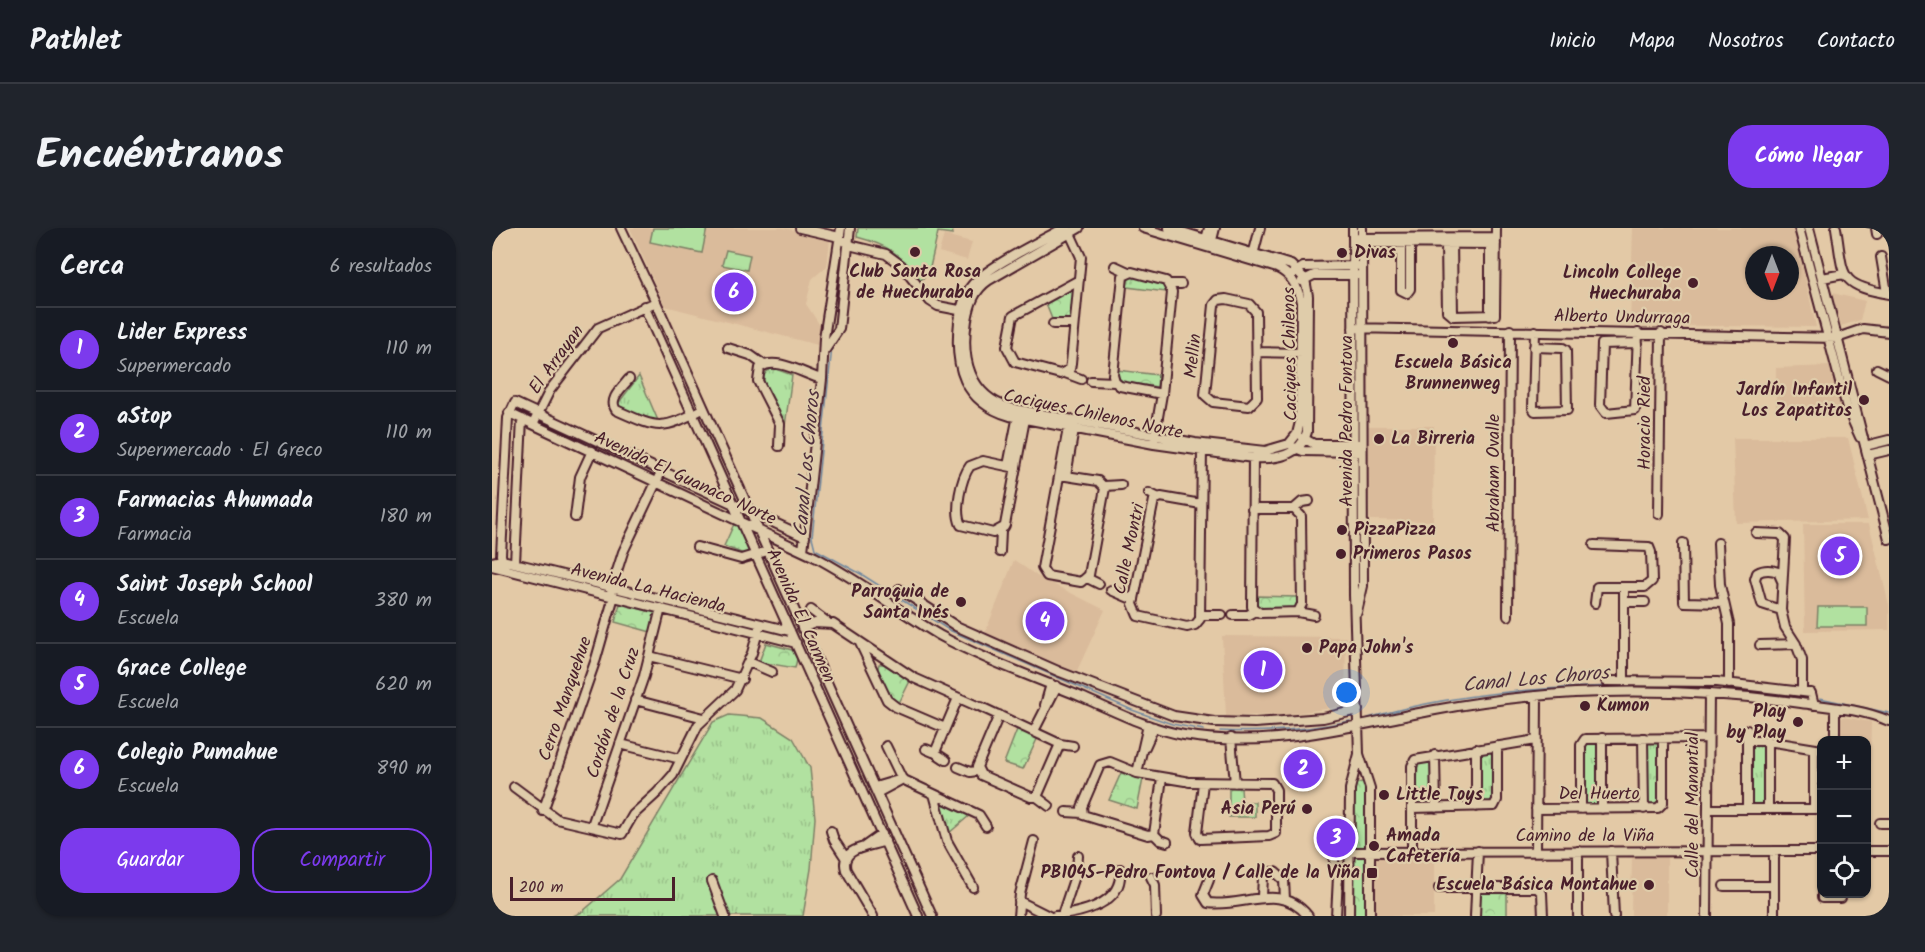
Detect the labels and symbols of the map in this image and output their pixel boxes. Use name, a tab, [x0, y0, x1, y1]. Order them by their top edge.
place label: Divas	[1354, 239, 1396, 268]
marker: Club Santa Rosa de Huechuraba	[908, 245, 922, 259]
marker: Divas	[1335, 246, 1349, 260]
north arrow	[1745, 246, 1799, 300]
place label: Club Santa Rosa de Huechuraba	[849, 258, 981, 308]
place label: Lincoln College Huechuraba	[1563, 259, 1681, 309]
pin: 6	[714, 270, 754, 314]
marker: Lincoln College Huechuraba	[1686, 276, 1700, 290]
street label: Caciques Chilenos	[1275, 286, 1307, 421]
street label: Alberto Undurraga	[1553, 302, 1691, 334]
street label: El Arrayan	[522, 319, 592, 401]
street label: Mellin	[1177, 332, 1211, 380]
street label: Avenida Pedro Fontova	[1333, 335, 1362, 507]
marker: Escuela Básica Brunnenweg	[1446, 336, 1460, 350]
place label: Escuela Básica Brunnenweg	[1394, 349, 1512, 399]
street label: Horacio Ried	[1631, 375, 1660, 470]
place label: Jardín Infantil Los Zapatitos	[1736, 376, 1853, 426]
street label: Caciques Chilenos Norte	[1001, 382, 1185, 448]
water label: Canal Los Choros	[786, 387, 831, 539]
marker: Jardín Infantil Los Zapatitos	[1857, 393, 1871, 407]
street label: Abraham Ovalle	[1480, 414, 1509, 532]
street label: Avenida El Guanaco Norte	[589, 424, 781, 534]
place label: La Birreria	[1391, 425, 1475, 454]
marker: La Birreria	[1372, 432, 1386, 446]
street label: Calle Montri	[1106, 500, 1154, 597]
place label: PizzaPizza	[1354, 516, 1436, 545]
marker: PizzaPizza	[1335, 523, 1349, 537]
pin: 5	[1820, 534, 1860, 578]
place label: Primeros Pasos	[1353, 540, 1472, 569]
street label: Avenida El Carmen	[757, 544, 843, 688]
marker: Primeros Pasos	[1334, 547, 1348, 561]
street label: Avenida La Hacienda	[568, 556, 728, 622]
place label: Parroquia de Santa Inés	[851, 578, 950, 628]
marker: Parroquia de Santa Inés	[954, 595, 968, 609]
pin: 4	[1026, 598, 1064, 644]
street label: Cerro Manquehue	[531, 633, 601, 765]
place label: Papa John's	[1319, 634, 1414, 663]
marker: Papa John's	[1300, 641, 1314, 655]
street label: Cordón de la Cruz	[579, 644, 649, 782]
pin: 1	[1244, 648, 1282, 692]
water label: Canal Los Choros	[1461, 657, 1613, 702]
your location	[1332, 678, 1361, 707]
place label: Kumon	[1597, 692, 1650, 721]
place label: Play by Play	[1726, 698, 1787, 748]
marker: Kumon	[1578, 699, 1592, 713]
marker: Play by Play	[1791, 715, 1805, 729]
street label: Calle del Manantial	[1679, 731, 1708, 878]
pin: 2	[1284, 746, 1322, 792]
street label: Del Huerto	[1558, 780, 1640, 809]
place label: Little Toys	[1396, 781, 1484, 810]
marker: Little Toys	[1377, 788, 1391, 802]
place label: Asia Perú	[1221, 795, 1296, 824]
marker: Asia Perú	[1300, 802, 1314, 816]
pin: 3	[1316, 816, 1356, 860]
place label: Amada Cafetería	[1386, 822, 1460, 872]
street label: Camino de la Viña	[1515, 822, 1655, 851]
marker: Amada Cafetería	[1367, 839, 1381, 853]
place label: PB1045-Pedro Fontova / Calle de la Viña	[1040, 859, 1360, 888]
marker: PB1045-Pedro Fontova / Calle de la Viña	[1365, 866, 1379, 880]
place label: Escuela Básica Montahue	[1436, 871, 1637, 900]
scale bar	[510, 874, 675, 902]
marker: Escuela Básica Montahue	[1642, 878, 1656, 892]

